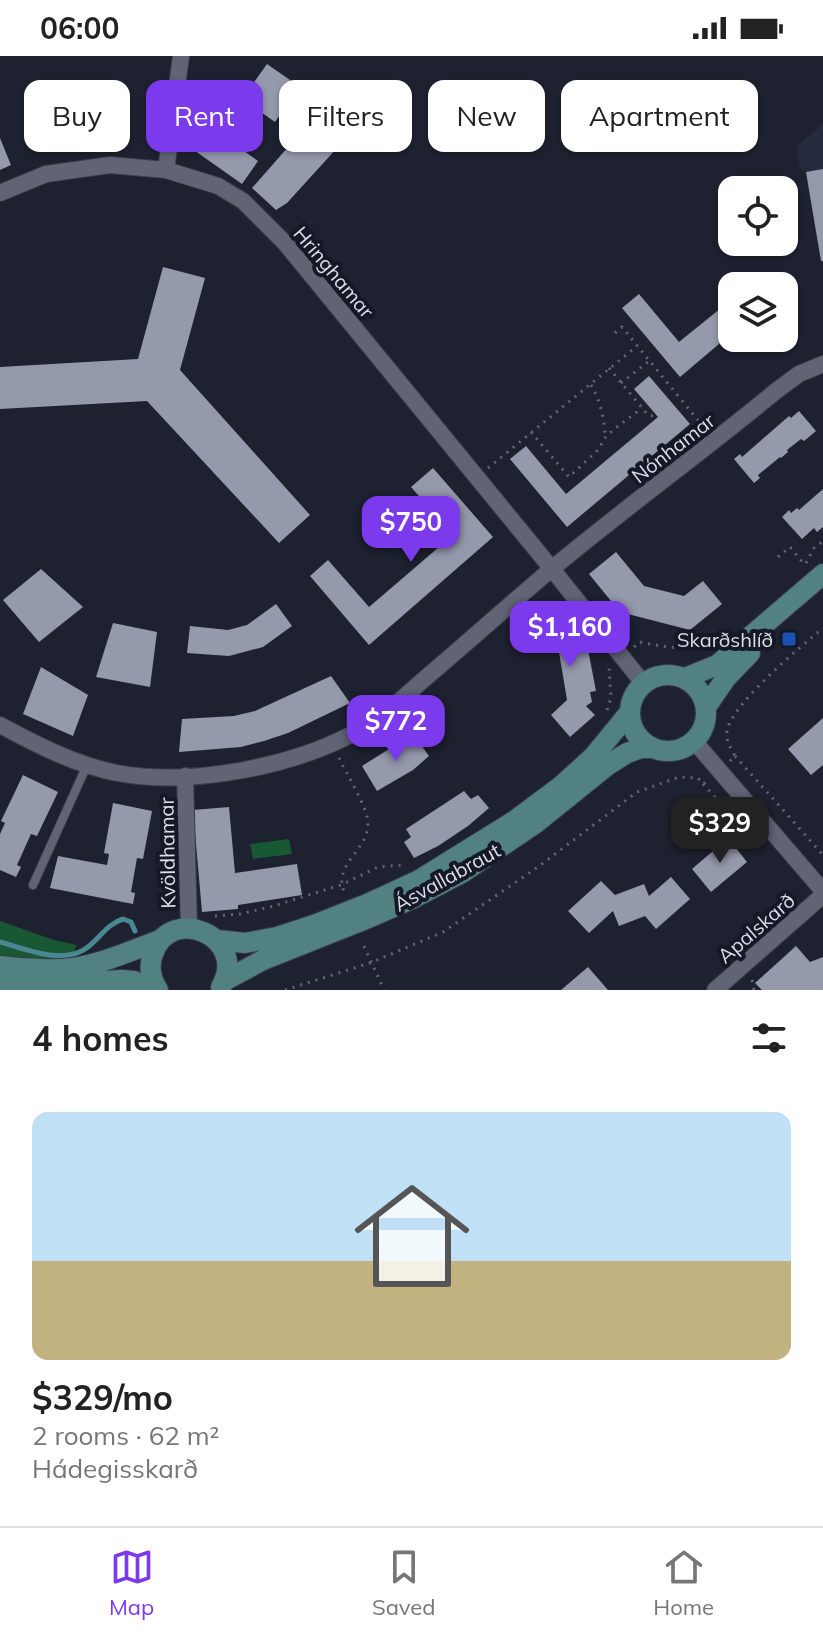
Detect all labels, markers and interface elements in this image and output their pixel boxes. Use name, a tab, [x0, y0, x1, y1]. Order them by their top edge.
text: 06:00	[40, 9, 119, 47]
chip: Buy	[24, 80, 130, 152]
chip: Rent	[146, 80, 263, 152]
chip: Filters	[279, 80, 412, 152]
chip: New	[428, 80, 545, 152]
chip: Apartment	[561, 80, 758, 152]
map controls	[718, 176, 798, 352]
button: locate	[718, 176, 798, 256]
street label: Hringhamar	[289, 221, 380, 323]
button: layers	[718, 272, 798, 352]
street label: Nónhamar	[626, 407, 720, 488]
pin: $750	[364, 496, 458, 564]
text: $750	[380, 505, 442, 538]
pin: $1,160	[505, 601, 635, 669]
text: $1,160	[528, 610, 612, 643]
place label: Skarðshlíð	[677, 627, 773, 652]
marker: Skarðshlíð	[780, 630, 798, 648]
pin: $772	[349, 695, 443, 763]
text: $772	[365, 704, 427, 737]
street label: Kvöldhamar	[154, 796, 180, 909]
pin: $329	[673, 797, 767, 865]
text: $329	[689, 806, 751, 839]
street label: Ásvallabraut	[389, 837, 505, 917]
street label: Apalskarð	[712, 888, 800, 968]
icon: filters	[747, 1016, 791, 1060]
text: 4 homes	[32, 1017, 169, 1060]
icon: home	[340, 1164, 484, 1308]
text: $329/mo	[32, 1376, 173, 1419]
text: 2 rooms · 62 m²	[32, 1419, 219, 1452]
text: Hádegisskarð	[32, 1452, 198, 1485]
tab: Map	[109, 1545, 154, 1621]
tab: Saved	[372, 1545, 436, 1621]
tab: Home	[653, 1545, 714, 1621]

